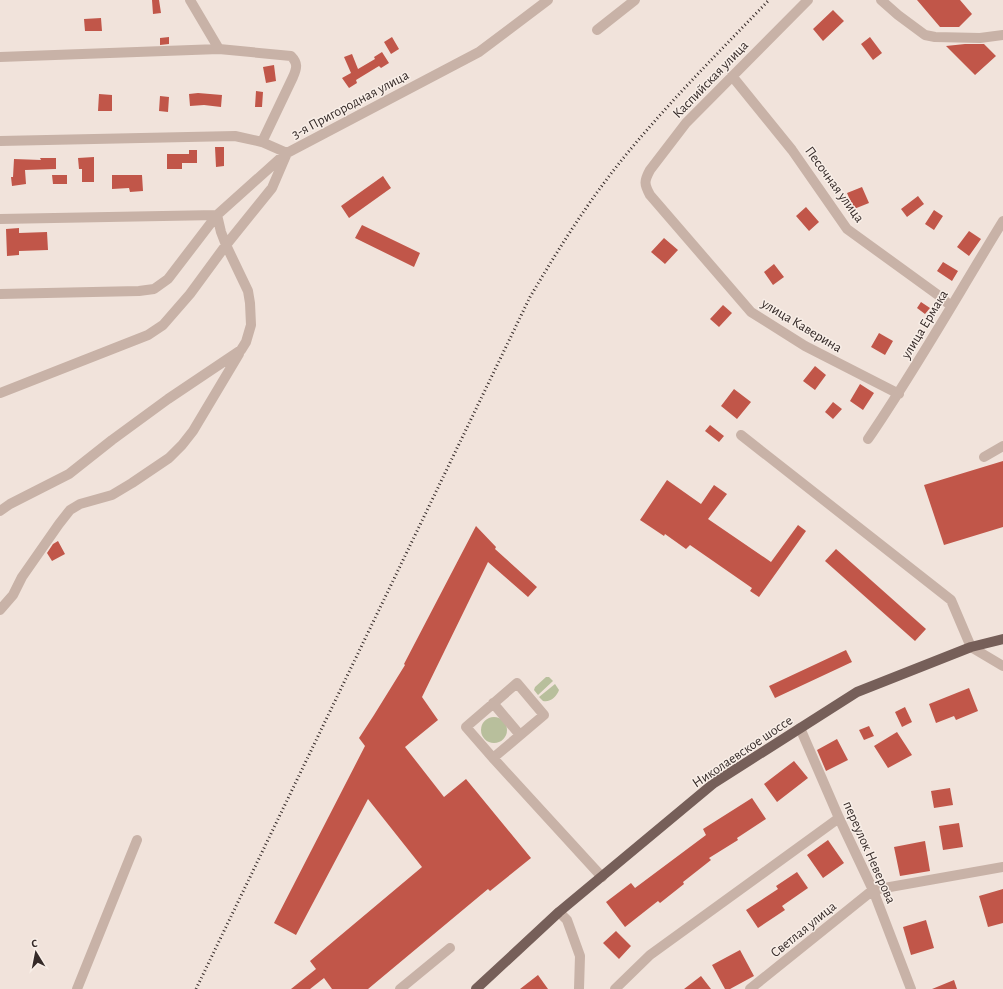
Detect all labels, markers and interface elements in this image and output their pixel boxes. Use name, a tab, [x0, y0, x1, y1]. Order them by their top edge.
street label: Каспийская улица	[670, 38, 752, 121]
street label: 3-я Пригородная улица	[290, 68, 412, 142]
street label: Песочная улица	[802, 144, 867, 226]
street label: улица Ермака	[898, 287, 951, 362]
street label: улица Каверина	[758, 296, 845, 356]
street label: Николаевское шоссе	[690, 713, 795, 790]
street label: переулок Неверова	[840, 799, 898, 906]
street label: Светлая улица	[768, 899, 840, 960]
north arrow	[16, 933, 56, 973]
text: С	[30, 938, 38, 950]

